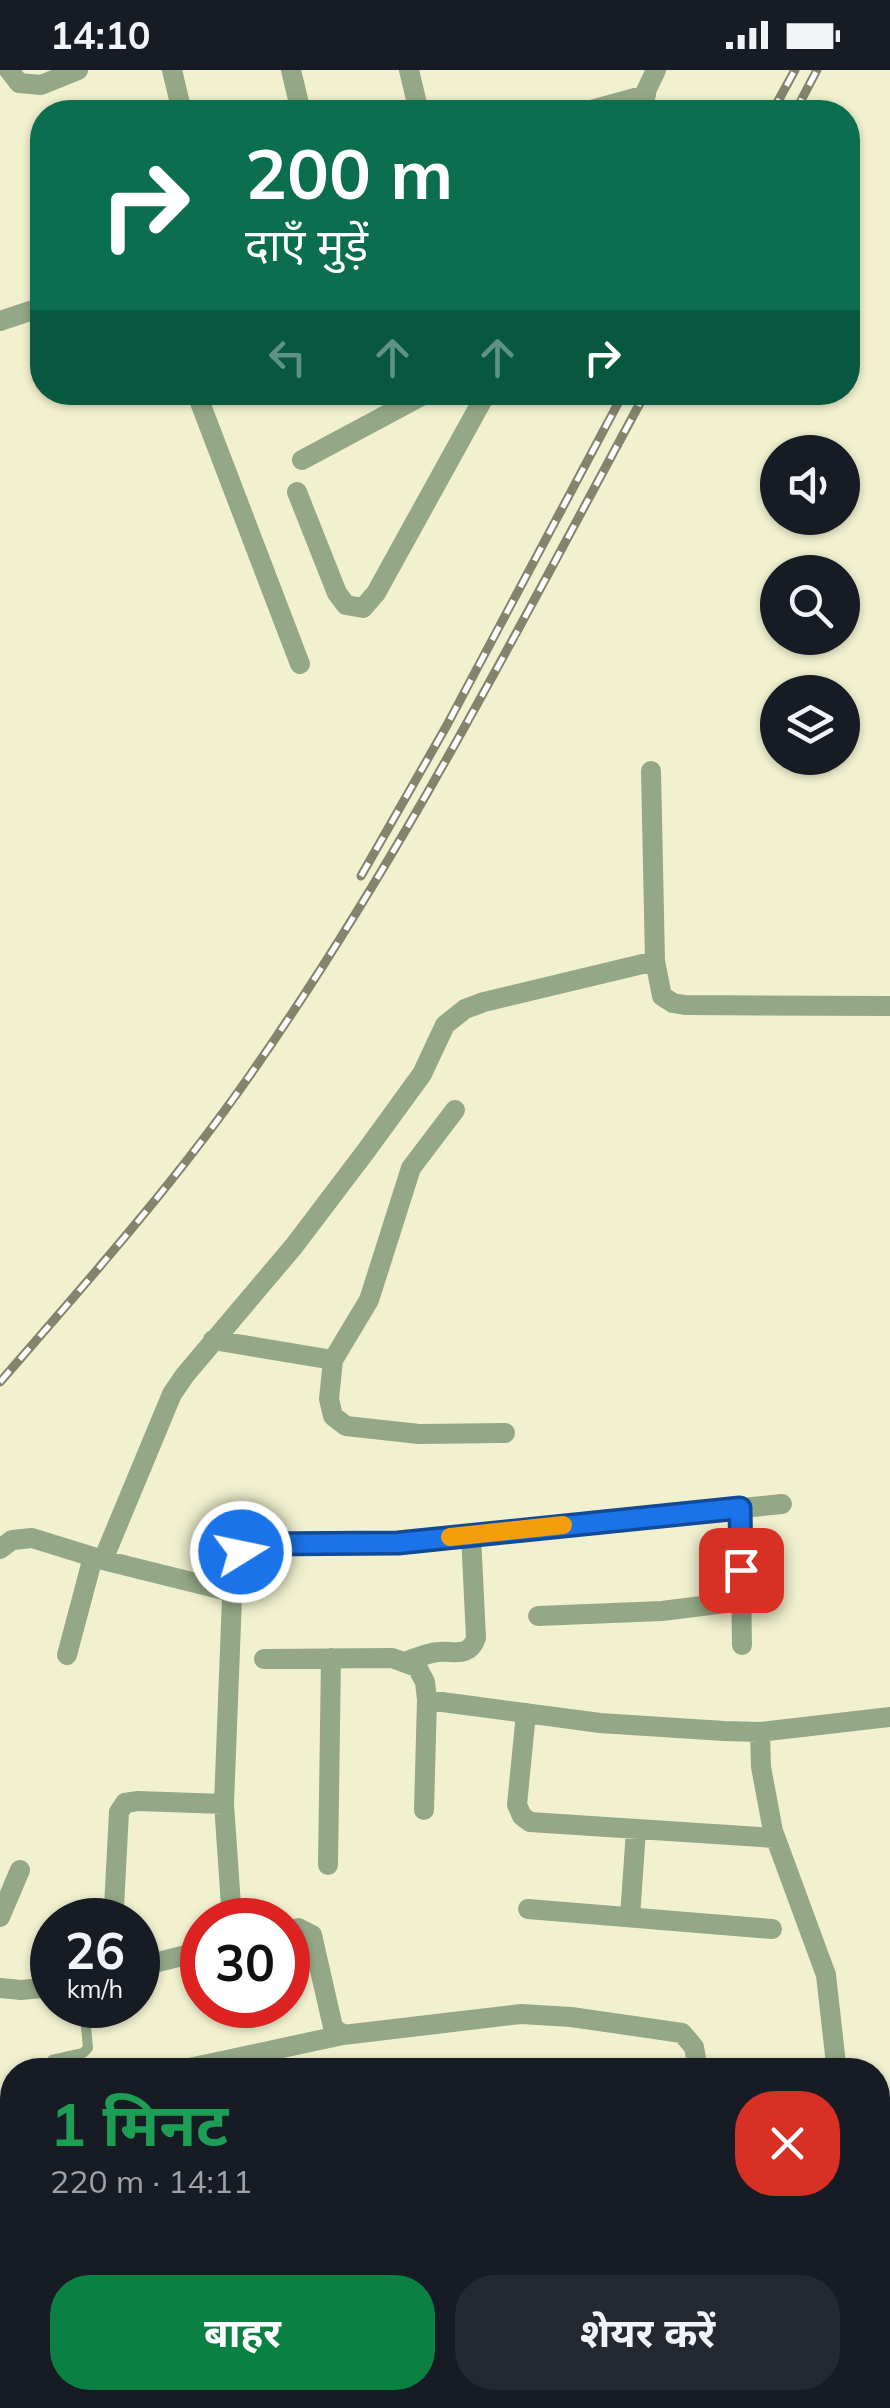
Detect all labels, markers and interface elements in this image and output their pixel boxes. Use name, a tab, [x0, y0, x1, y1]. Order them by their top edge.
text: 14:10	[50, 11, 151, 59]
text: 200 m	[245, 129, 453, 217]
icon: right	[80, 140, 210, 270]
text: दाएँ मुड़ें	[245, 216, 368, 272]
icon: left	[260, 330, 315, 385]
icon: ahead	[365, 330, 420, 385]
icon: ahead	[470, 330, 525, 385]
icon: right	[575, 330, 630, 385]
map controls	[760, 435, 860, 775]
button: sound	[760, 435, 860, 535]
button: search	[760, 555, 860, 655]
button: layers	[760, 675, 860, 775]
position arrow	[189, 1500, 293, 1604]
pin	[699, 1528, 784, 1613]
icon: arrive	[714, 1543, 769, 1598]
speed limit sign: 30	[180, 1898, 310, 2028]
text: 26	[65, 1919, 125, 1982]
text: km/h	[67, 1973, 123, 2004]
text: 1 मिनट	[50, 2086, 228, 2161]
button: close	[735, 2091, 840, 2196]
text: 220 m · 14:11	[50, 2161, 252, 2201]
button: बाहर	[50, 2275, 435, 2390]
button: शेयर करें	[455, 2275, 840, 2390]

